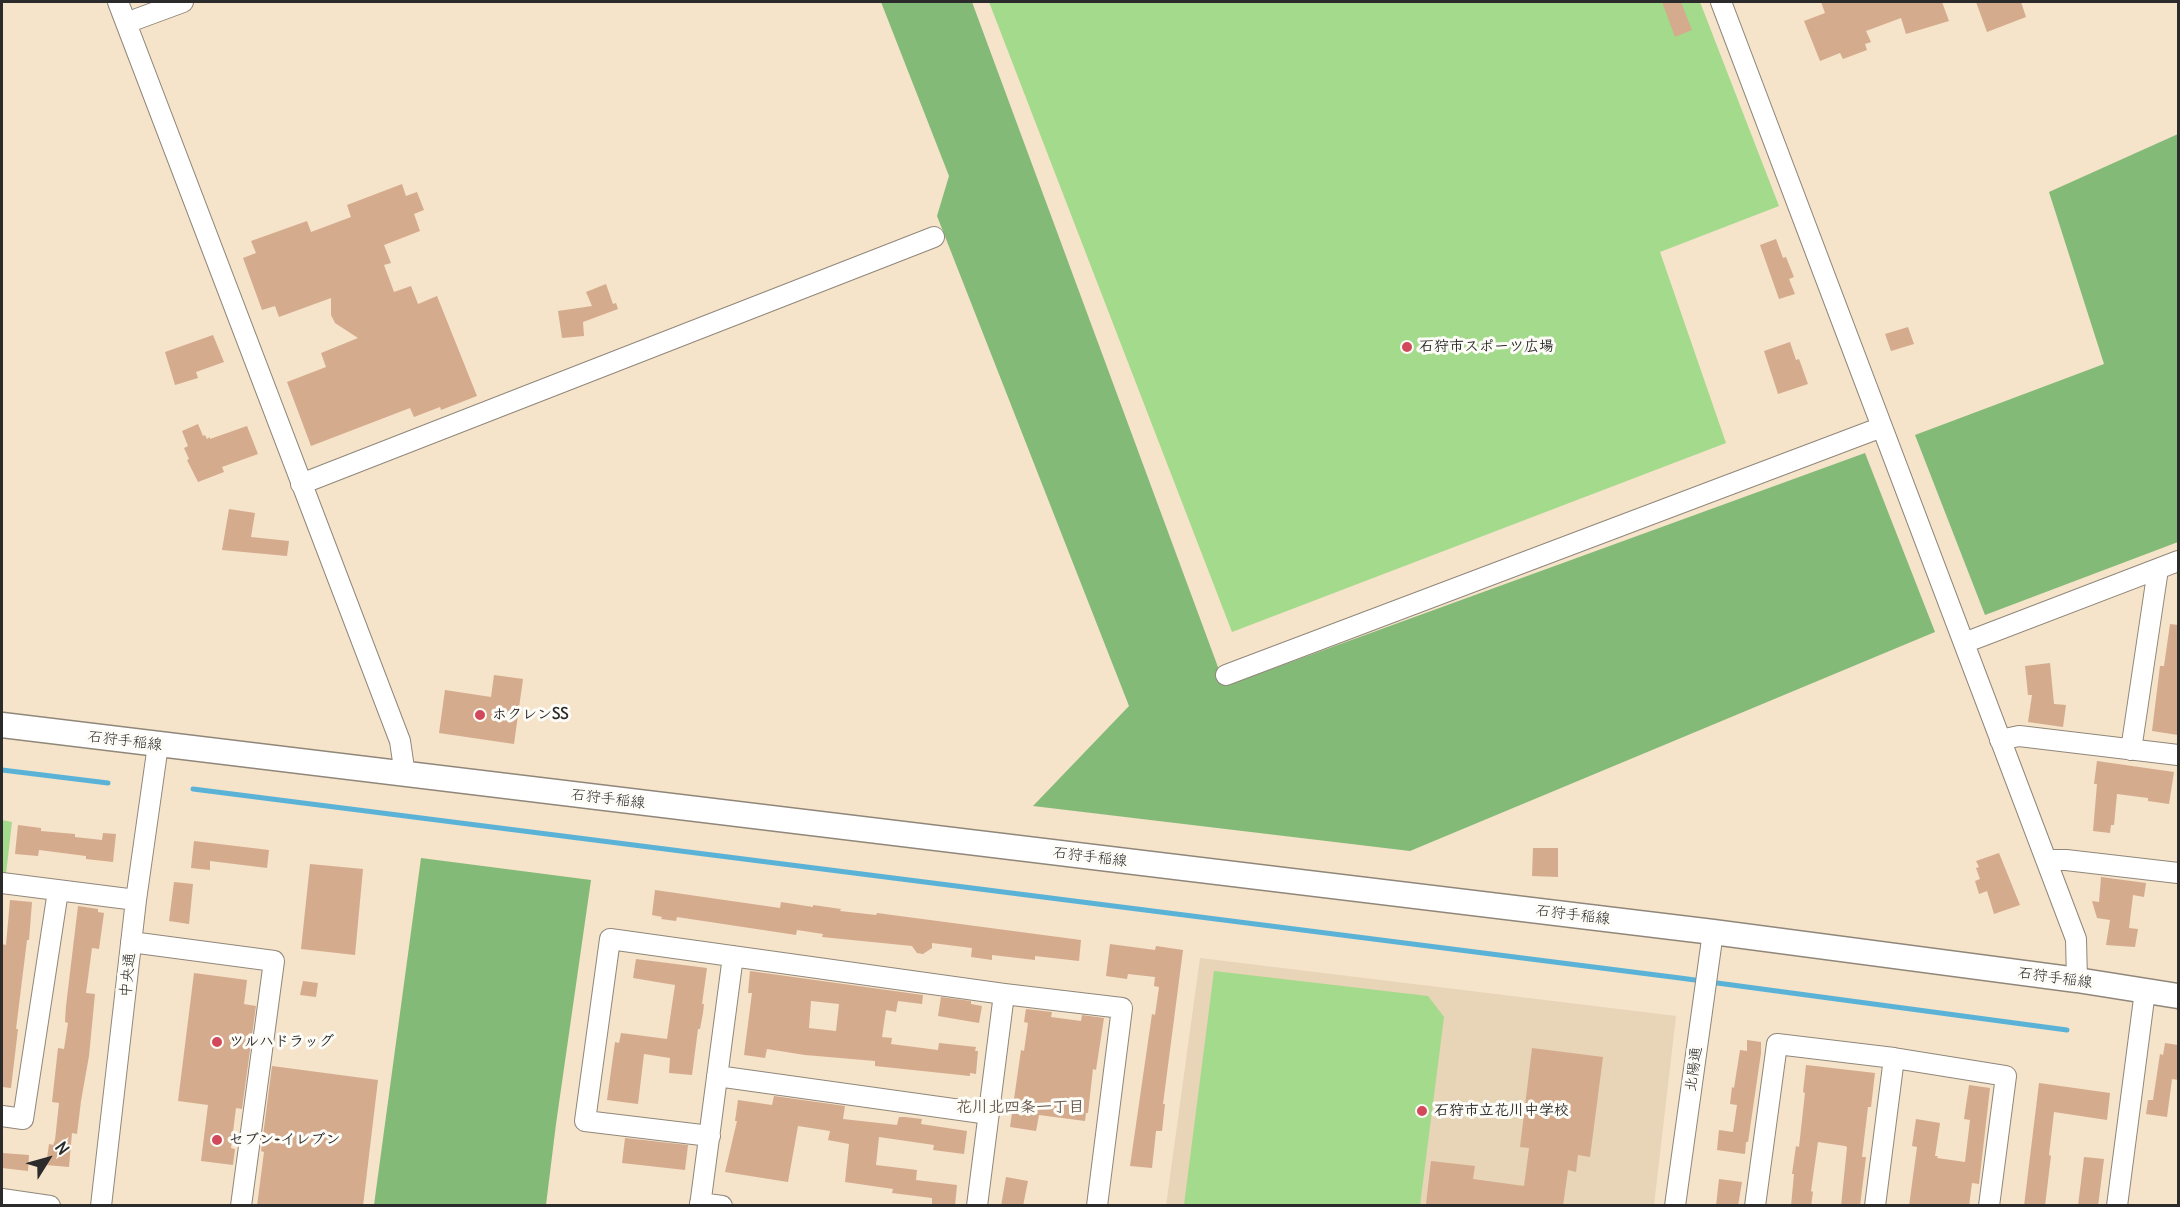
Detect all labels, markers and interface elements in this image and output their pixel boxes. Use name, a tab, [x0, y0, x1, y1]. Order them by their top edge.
place label: 石狩市スポーツ広場	[1419, 338, 1554, 356]
marker: 石狩市スポーツ広場	[1400, 340, 1414, 354]
place label: ホクレンSS	[492, 706, 569, 724]
marker: ホクレンSS	[473, 708, 487, 722]
street label: 石狩手稲線	[87, 727, 163, 755]
street label: 石狩手稲線	[570, 785, 646, 813]
street label: 石狩手稲線	[1052, 843, 1128, 871]
street label: 石狩手稲線	[1535, 901, 1611, 929]
street label: 中央通	[117, 952, 139, 998]
street label: 石狩手稲線	[2017, 964, 2093, 992]
place label: ツルハドラッグ	[229, 1033, 334, 1051]
marker: ツルハドラッグ	[210, 1035, 224, 1049]
street label: 北陽通	[1682, 1045, 1706, 1093]
district label: 花川北四条一丁目	[956, 1097, 1084, 1117]
place label: 石狩市立花川中学校	[1434, 1102, 1569, 1120]
marker: 石狩市立花川中学校	[1415, 1104, 1429, 1118]
north arrow	[18, 1129, 78, 1189]
place label: セブン-イレブン	[229, 1131, 340, 1149]
marker: セブン-イレブン	[210, 1133, 224, 1147]
text: N	[51, 1138, 74, 1159]

